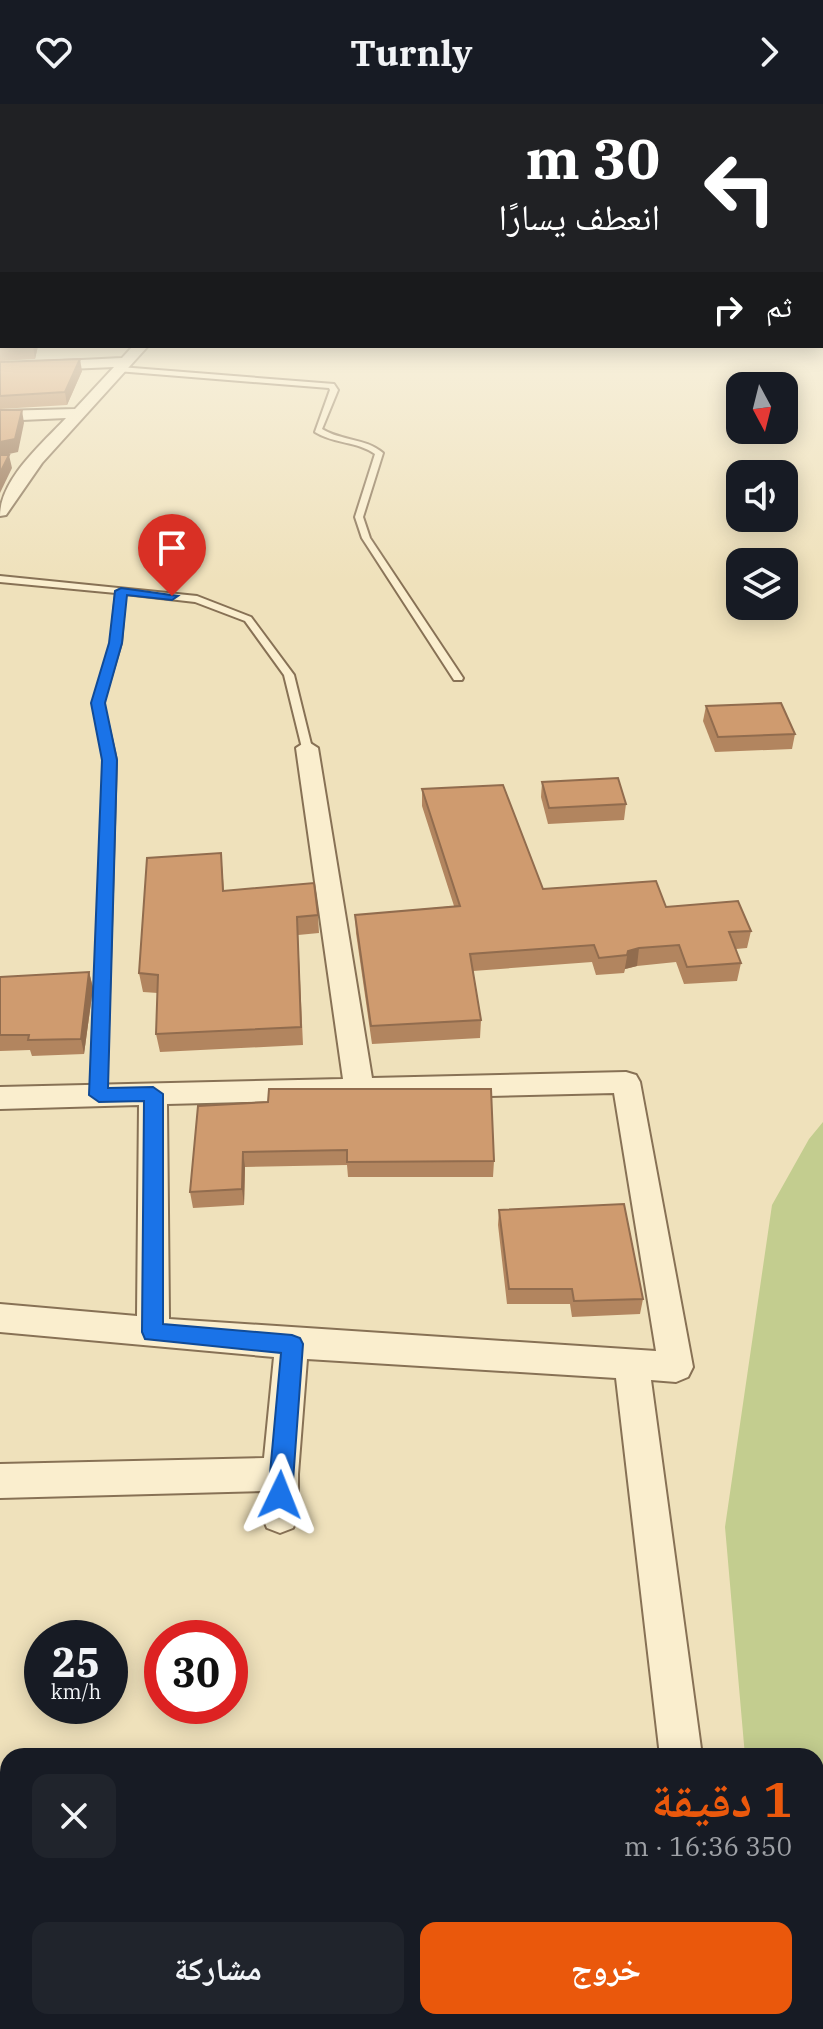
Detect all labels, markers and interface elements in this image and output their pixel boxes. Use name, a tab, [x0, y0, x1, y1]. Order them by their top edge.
text: Turnly	[350, 29, 473, 76]
icon: heart	[32, 30, 76, 74]
icon: forward	[747, 30, 791, 74]
text: 30 m	[525, 122, 660, 194]
icon: left	[688, 136, 792, 240]
text: انعطف يسارًا	[498, 193, 660, 240]
text: ثم	[766, 286, 792, 325]
icon: right	[706, 288, 750, 332]
north arrow	[726, 372, 798, 444]
map controls	[726, 372, 798, 620]
button: sound	[726, 460, 798, 532]
pin	[138, 514, 206, 596]
icon: arrive	[150, 526, 194, 570]
button: layers	[726, 548, 798, 620]
position arrow	[238, 1453, 322, 1537]
speed limit sign: 30	[144, 1620, 248, 1724]
text: 25	[52, 1636, 100, 1688]
text: km/h	[51, 1678, 101, 1705]
text: 1 دقيقة	[651, 1768, 792, 1830]
button: close	[32, 1774, 116, 1858]
text: 350 m · 16:36	[624, 1829, 792, 1863]
button: مشاركة	[32, 1922, 404, 2014]
button: خروج	[420, 1922, 792, 2014]

